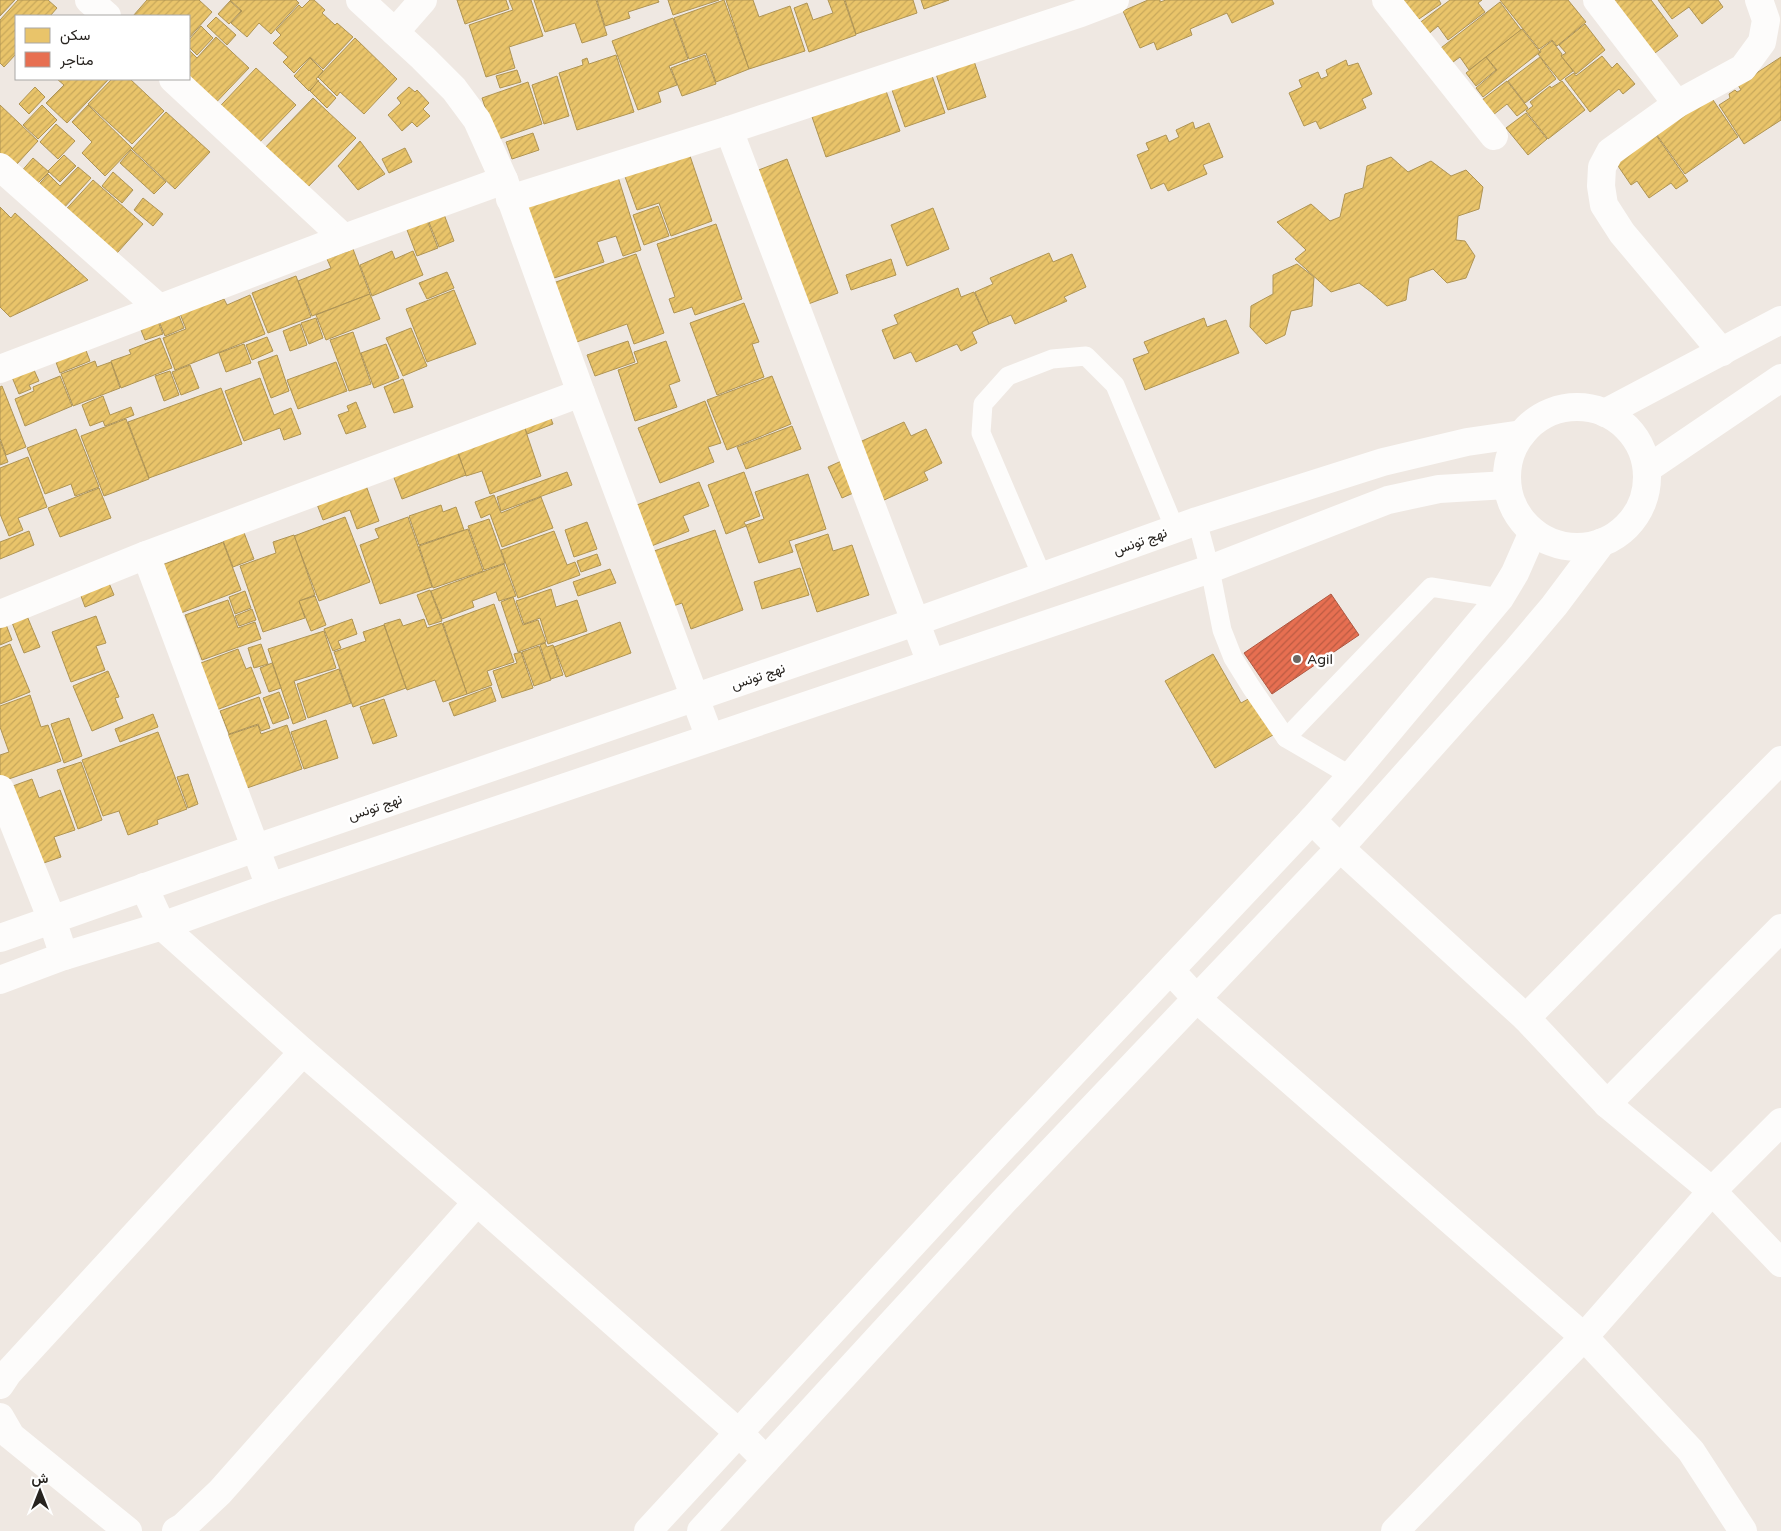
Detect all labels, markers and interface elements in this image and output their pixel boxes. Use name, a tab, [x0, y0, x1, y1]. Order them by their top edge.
legend	[15, 15, 190, 80]
text: سكن	[60, 26, 90, 45]
text: متاجر	[59, 51, 94, 69]
street label: نهج تونس	[1111, 524, 1170, 561]
place label: Agil	[1307, 651, 1333, 668]
marker: Agil	[1291, 653, 1303, 665]
street label: نهج تونس	[729, 659, 788, 696]
street label: نهج تونس	[346, 790, 405, 827]
north arrow	[15, 1466, 65, 1516]
text: ش	[32, 1470, 49, 1487]

